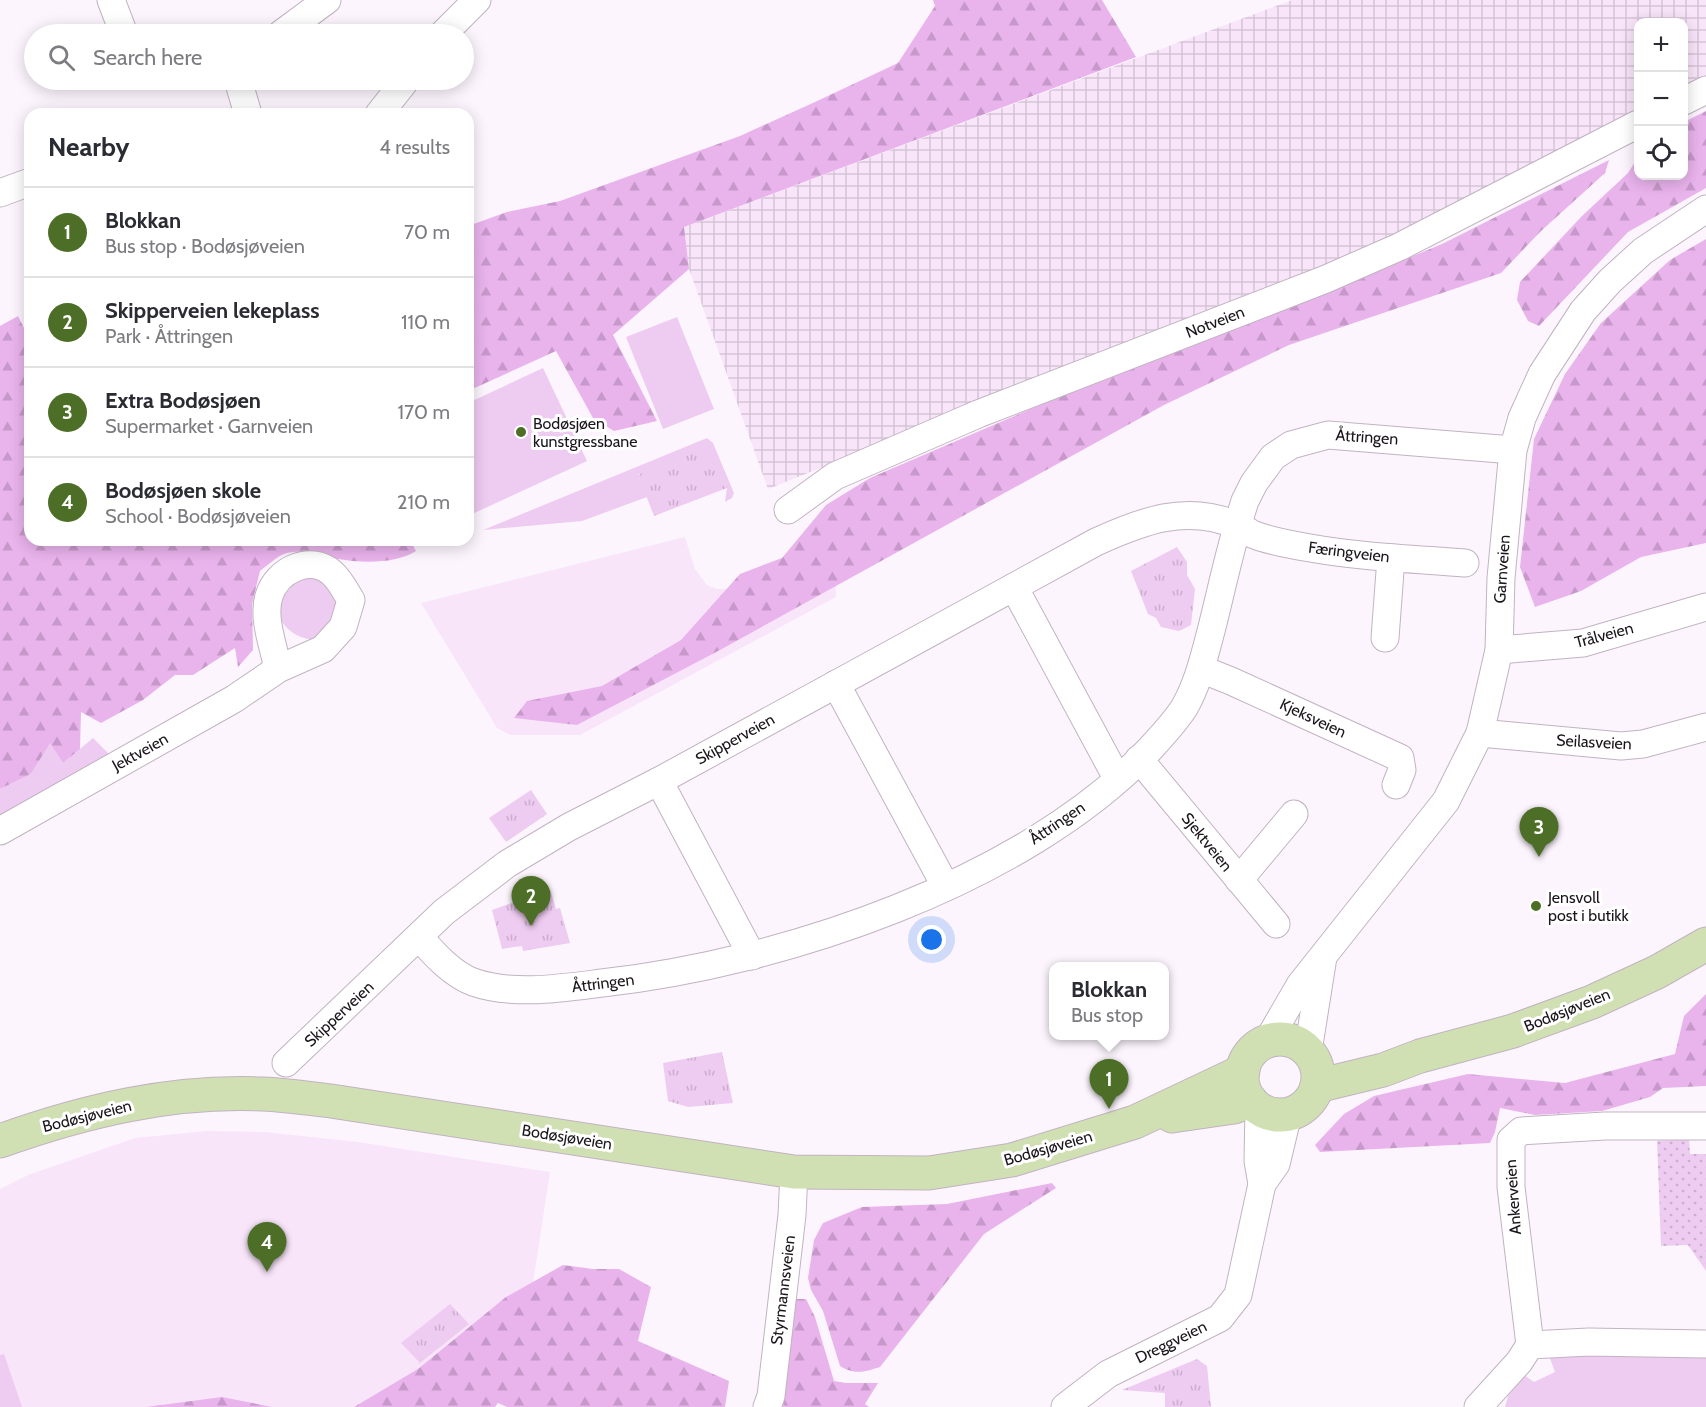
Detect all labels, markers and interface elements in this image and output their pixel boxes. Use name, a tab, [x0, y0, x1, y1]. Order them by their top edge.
map controls	[1634, 18, 1688, 180]
button: +	[1634, 18, 1688, 72]
search box	[24, 24, 474, 90]
icon: search	[45, 41, 78, 74]
text: Search here	[93, 44, 202, 71]
button: −	[1634, 72, 1688, 126]
button: locate	[1634, 126, 1688, 180]
text: Nearby	[48, 131, 129, 163]
text: 4 results	[379, 135, 450, 159]
text: Blokkan	[105, 207, 181, 234]
text: 1	[64, 220, 71, 244]
text: 70 m	[404, 220, 450, 244]
text: Bus stop · Bodøsjøveien	[105, 234, 305, 258]
text: Skipperveien lekeplass	[105, 297, 320, 324]
street label: Notveien	[1183, 302, 1247, 342]
text: 2	[62, 310, 73, 334]
text: 110 m	[401, 310, 450, 334]
text: Park · Åttringen	[105, 324, 233, 348]
text: Extra Bodøsjøen	[105, 387, 261, 414]
text: 3	[62, 400, 73, 424]
text: 170 m	[398, 400, 450, 424]
text: Supermarket · Garnveien	[105, 414, 313, 438]
place label: Bodøsjøen kunstgressbane	[533, 414, 637, 451]
marker: Bodøsjøen kunstgressbane	[514, 425, 528, 439]
street label: Åttringen	[1335, 425, 1399, 449]
text: Bodøsjøen skole	[105, 477, 261, 504]
text: 4	[61, 490, 74, 514]
text: 210 m	[397, 490, 450, 514]
text: School · Bodøsjøveien	[105, 504, 291, 528]
street label: Garnveien	[1490, 534, 1514, 604]
street label: Færingveien	[1307, 538, 1391, 566]
street label: Trålveien	[1573, 618, 1635, 652]
street label: Kjeksveien	[1277, 694, 1349, 742]
street label: Skipperveien	[692, 709, 778, 768]
street label: Jektveien	[108, 729, 171, 776]
street label: Seilasveien	[1556, 731, 1632, 753]
street label: Åttringen	[1026, 798, 1088, 848]
pin: 3	[1520, 808, 1558, 857]
street label: Sjektveien	[1178, 809, 1236, 875]
pin: 2	[512, 876, 550, 926]
place label: Jensvoll post i butikk	[1547, 888, 1630, 925]
marker: Jensvoll post i butikk	[1529, 899, 1543, 913]
your location	[917, 925, 946, 954]
popup	[1049, 962, 1169, 1040]
street label: Åttringen	[571, 970, 635, 996]
text: Blokkan	[1071, 976, 1147, 1003]
street label: Skipperveien	[301, 977, 377, 1051]
street label: Bodøsjøveien	[1521, 984, 1613, 1036]
text: Bus stop	[1071, 1003, 1143, 1027]
pin: 1	[1090, 1060, 1128, 1109]
street label: Bodøsjøveien	[40, 1096, 134, 1136]
street label: Bodøsjøveien	[520, 1120, 614, 1154]
street label: Bodøsjøveien	[1002, 1126, 1094, 1170]
street label: Ankerveien	[1501, 1159, 1525, 1235]
pin: 4	[248, 1222, 286, 1272]
street label: Styrmannsveien	[767, 1234, 799, 1346]
street label: Dreggveien	[1132, 1317, 1210, 1367]

